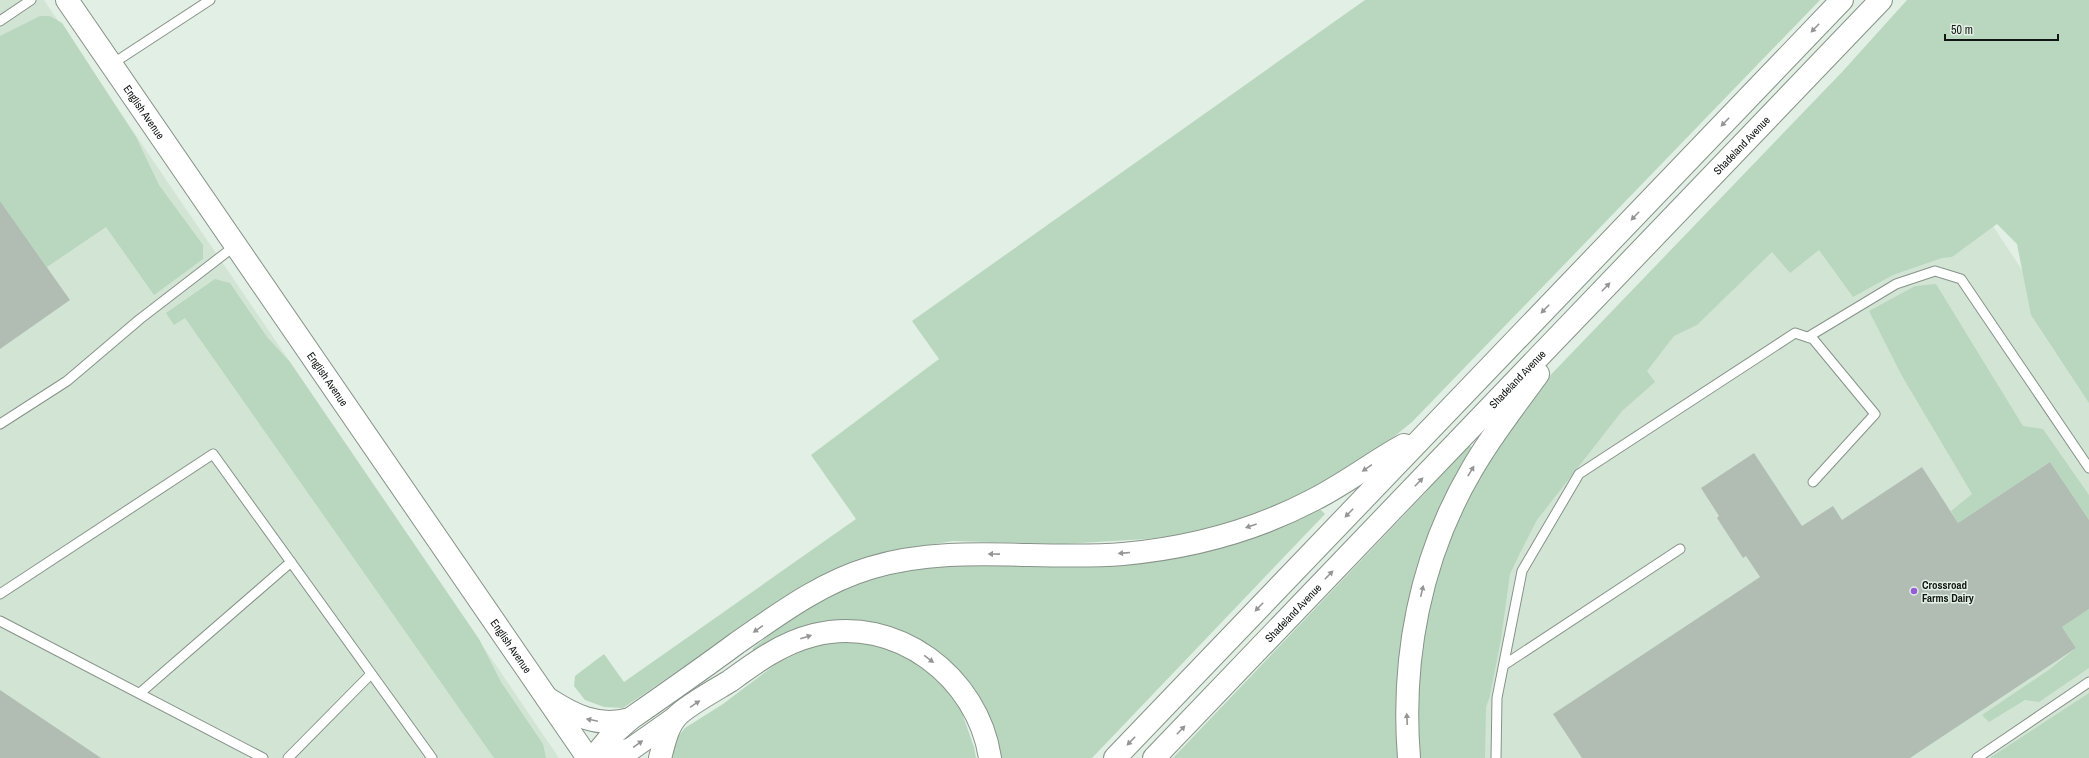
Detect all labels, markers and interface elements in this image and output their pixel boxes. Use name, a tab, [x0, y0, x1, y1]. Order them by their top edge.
scale bar	[1945, 16, 2058, 42]
text: 50 m	[1951, 22, 1973, 38]
one-way arrow	[1810, 23, 1820, 33]
street label: English Avenue	[121, 82, 168, 142]
street label: Shadeland Avenue	[1710, 113, 1773, 177]
one-way arrow	[1720, 117, 1730, 127]
one-way arrow	[1630, 211, 1640, 221]
one-way arrow	[1602, 282, 1611, 292]
one-way arrow	[1540, 304, 1549, 314]
street label: Shadeland Avenue	[1486, 347, 1549, 411]
street label: English Avenue	[304, 349, 351, 409]
one-way arrow	[1361, 464, 1372, 472]
one-way arrow	[1468, 465, 1475, 477]
one-way arrow	[1415, 477, 1424, 487]
one-way arrow	[1344, 508, 1354, 518]
one-way arrow	[1245, 524, 1257, 530]
one-way arrow	[1118, 550, 1130, 557]
one-way arrow	[987, 551, 1000, 557]
one-way arrow	[1325, 570, 1334, 580]
place label: Crossroad Farms Dairy	[1922, 578, 1974, 605]
street label: Shadeland Avenue	[1262, 581, 1324, 645]
one-way arrow	[1420, 584, 1426, 597]
marker: Crossroad Farms Dairy	[1909, 586, 1919, 596]
one-way arrow	[1254, 602, 1264, 612]
street label: English Avenue	[488, 616, 535, 676]
one-way arrow	[753, 624, 764, 633]
one-way arrow	[800, 634, 812, 640]
one-way arrow	[924, 655, 934, 663]
one-way arrow	[690, 700, 700, 708]
one-way arrow	[1403, 713, 1410, 725]
one-way arrow	[586, 717, 598, 723]
one-way arrow	[1176, 725, 1186, 735]
one-way arrow	[1126, 736, 1136, 746]
one-way arrow	[633, 740, 643, 748]

